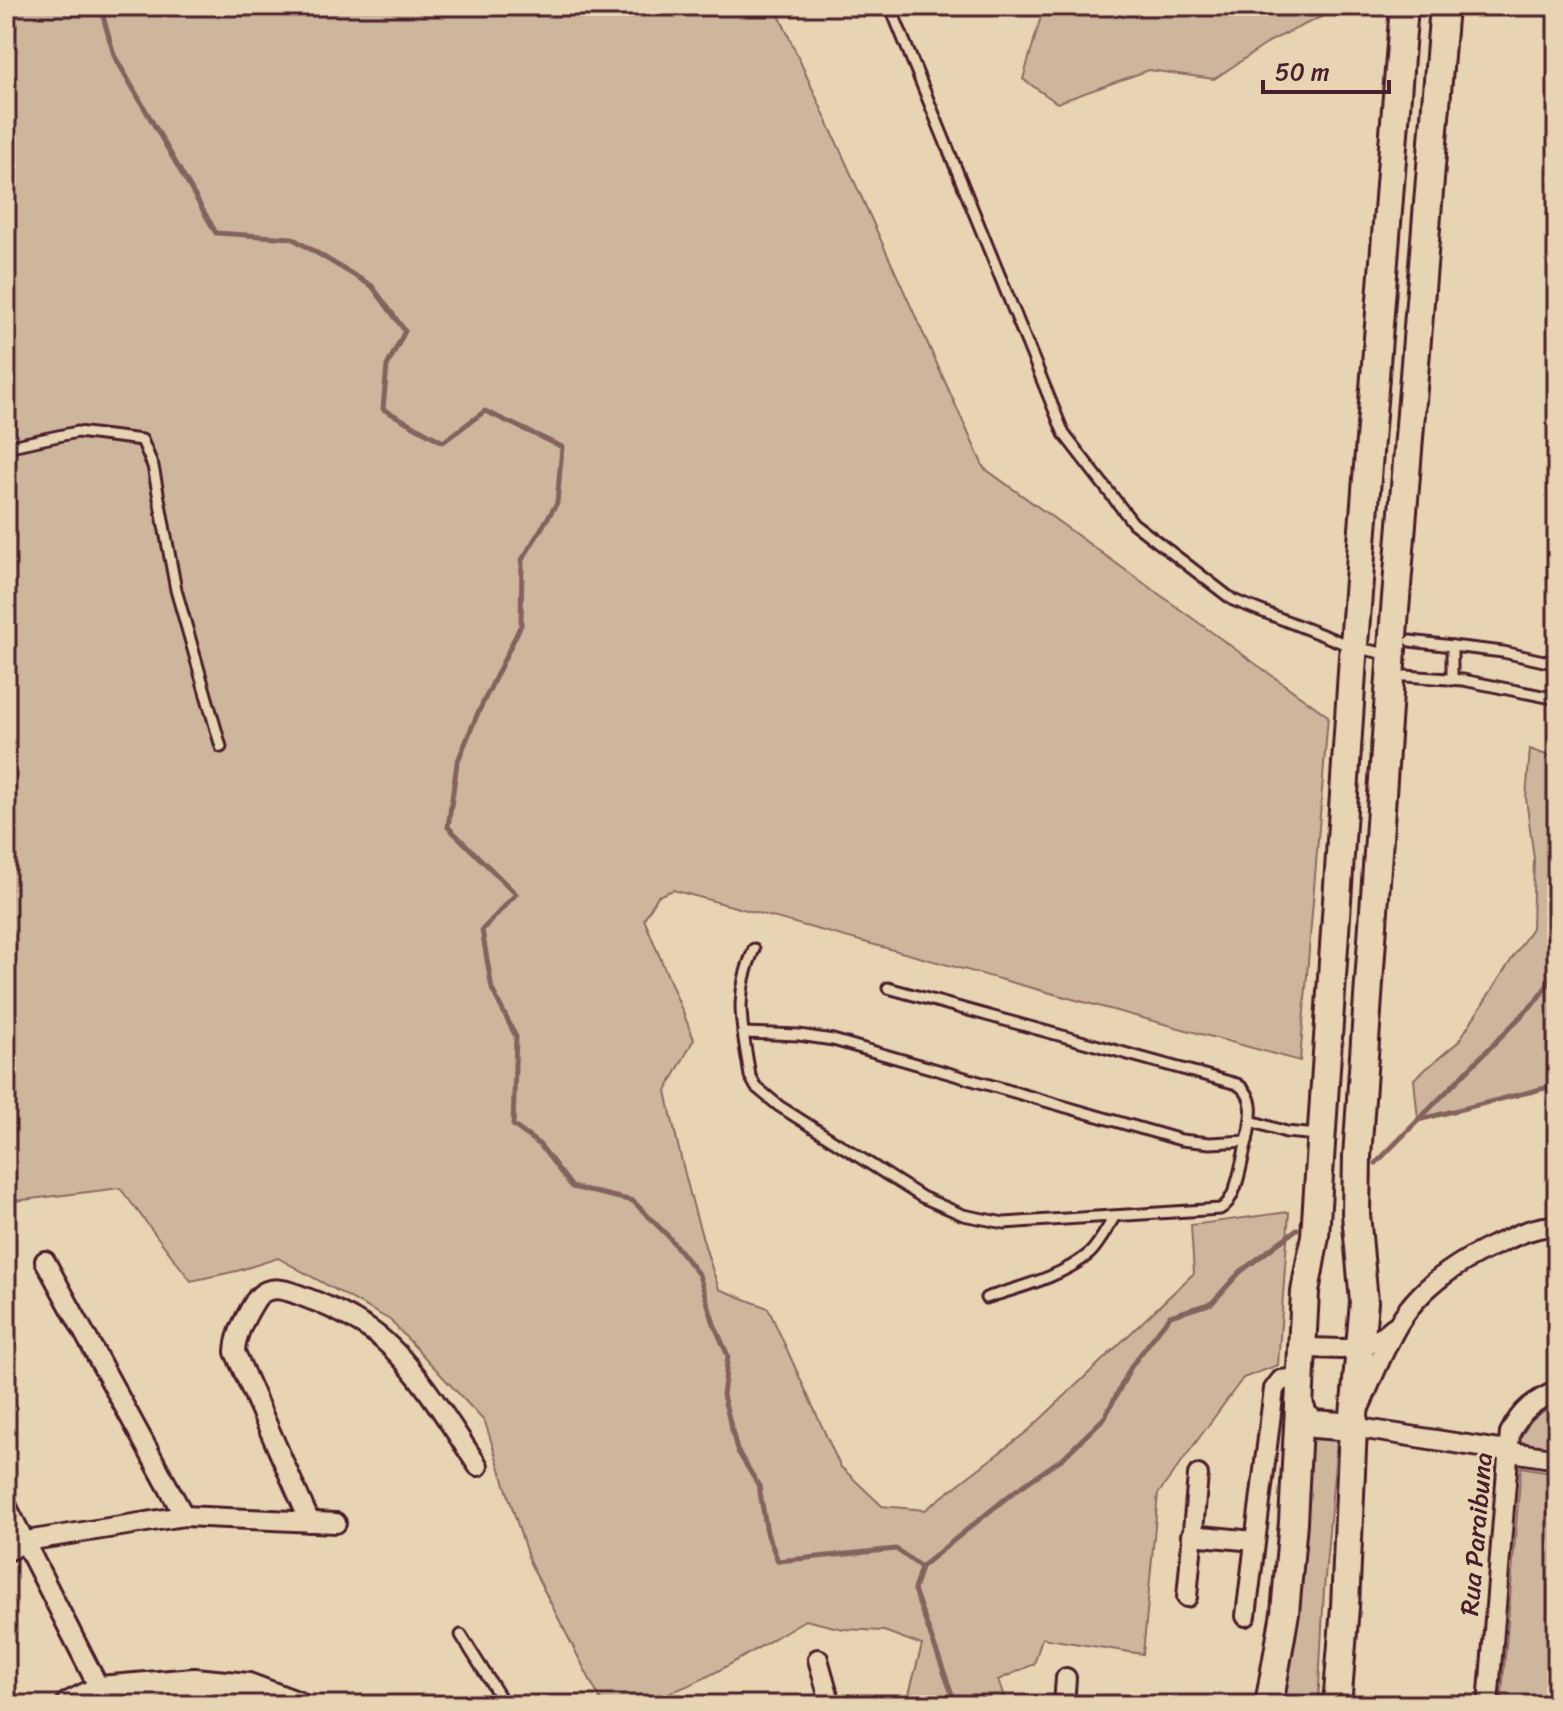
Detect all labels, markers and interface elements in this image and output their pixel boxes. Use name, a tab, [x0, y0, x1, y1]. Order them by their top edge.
scale bar	[1263, 44, 1389, 94]
text: 50 m	[1275, 51, 1330, 93]
street label: Rua Paraibuna	[1446, 1450, 1506, 1618]

